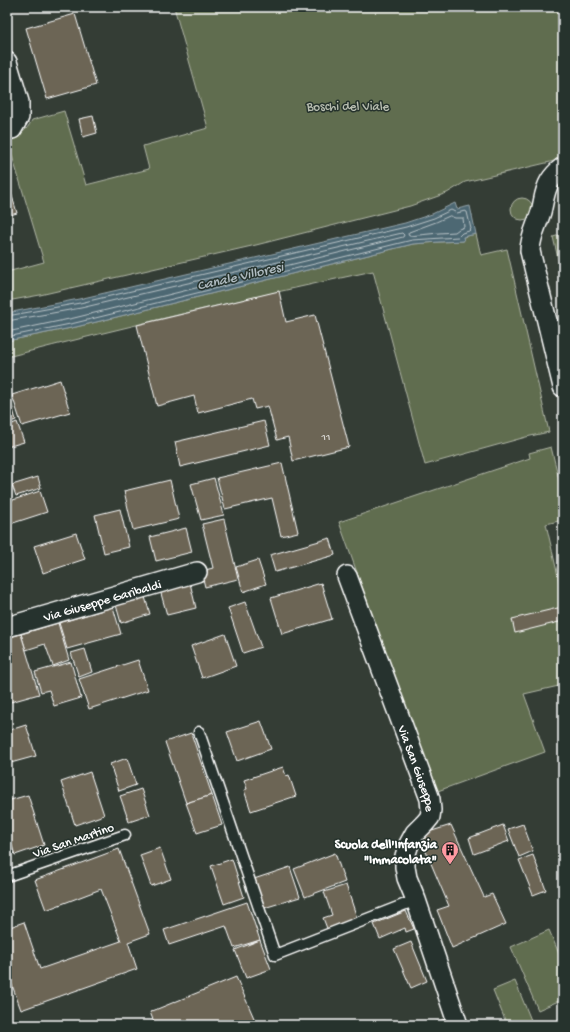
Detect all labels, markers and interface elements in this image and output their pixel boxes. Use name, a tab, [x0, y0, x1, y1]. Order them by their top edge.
park label: Boschi del Viale	[306, 100, 390, 115]
water label: Canale Villoresi	[196, 259, 287, 296]
house number: 11	[321, 432, 330, 444]
street label: Via Giuseppe Garibaldi	[41, 578, 164, 626]
street label: Via San Giuseppe	[393, 723, 436, 813]
street label: Via San Martino	[30, 820, 117, 863]
place label: Scuola dell'Infanzia "Immacolata"	[335, 837, 438, 868]
building icon: Scuola dell'Infanzia "Immacolata"	[440, 840, 460, 865]

